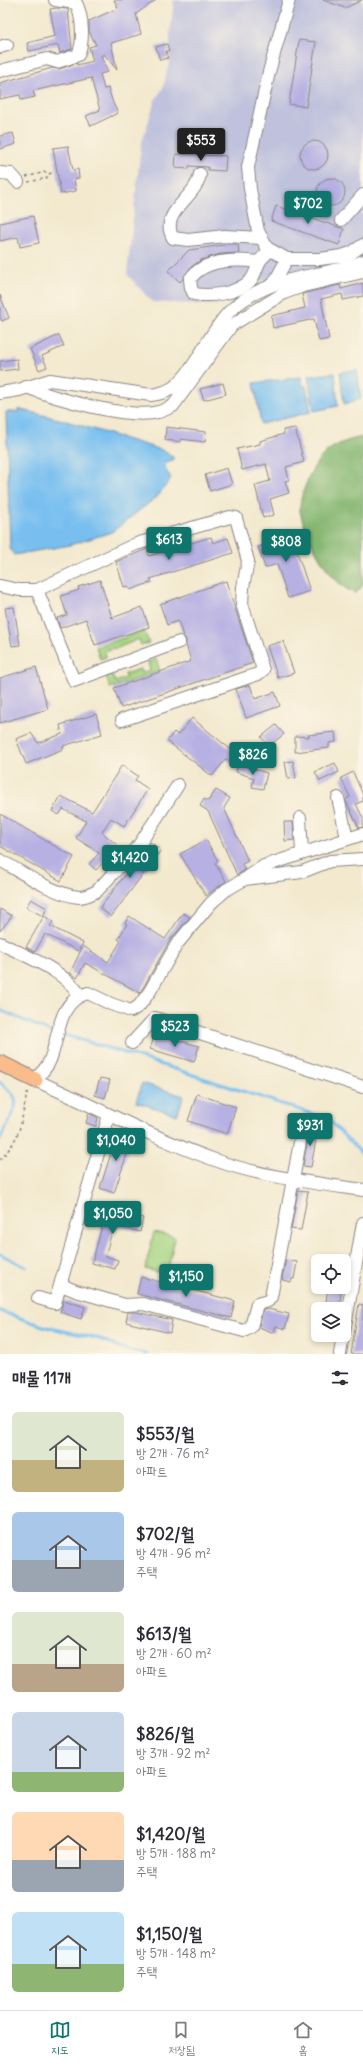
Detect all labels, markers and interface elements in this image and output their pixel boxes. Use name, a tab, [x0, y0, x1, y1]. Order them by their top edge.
pin: $553	[177, 128, 225, 162]
text: $553	[186, 132, 216, 149]
pin: $702	[284, 191, 332, 225]
text: $702	[293, 195, 323, 212]
pin: $613	[145, 527, 193, 561]
pin: $808	[262, 529, 310, 563]
text: $613	[155, 531, 183, 548]
text: $808	[271, 533, 301, 550]
pin: $826	[229, 742, 277, 776]
text: $826	[238, 746, 268, 763]
pin: $1,420	[97, 845, 163, 879]
text: $1,420	[111, 849, 149, 866]
pin: $523	[151, 1014, 199, 1048]
text: $523	[160, 1018, 190, 1035]
pin: $931	[286, 1113, 334, 1147]
text: $931	[296, 1117, 324, 1134]
pin: $1,040	[83, 1128, 149, 1162]
text: $1,040	[96, 1132, 136, 1149]
pin: $1,050	[80, 1201, 146, 1235]
text: $1,050	[93, 1205, 133, 1222]
map controls	[311, 1254, 351, 1342]
button: locate	[311, 1254, 351, 1294]
pin: $1,150	[153, 1264, 219, 1298]
text: $1,150	[168, 1268, 204, 1285]
button: layers	[311, 1302, 351, 1342]
text: 매물 11개	[12, 1367, 71, 1389]
icon: filters	[329, 1367, 351, 1389]
text: $553/월	[136, 1423, 194, 1445]
icon: home	[44, 1428, 92, 1476]
text: 방 2개 · 76 m²	[136, 1445, 209, 1462]
text: 아파트	[136, 1463, 167, 1480]
text: $702/월	[136, 1523, 194, 1545]
icon: home	[44, 1528, 92, 1576]
text: 방 4개 · 96 m²	[136, 1545, 211, 1562]
text: 주택	[136, 1563, 157, 1580]
text: $613/월	[136, 1623, 191, 1645]
icon: home	[44, 1628, 92, 1676]
text: 방 2개 · 60 m²	[136, 1645, 212, 1662]
text: 아파트	[136, 1663, 167, 1680]
text: $826/월	[136, 1723, 194, 1745]
icon: home	[44, 1728, 92, 1776]
text: 방 3개 · 92 m²	[136, 1745, 210, 1762]
text: 아파트	[136, 1763, 167, 1780]
text: $1,420/월	[136, 1823, 205, 1845]
icon: home	[44, 1828, 92, 1876]
text: 방 5개 · 188 m²	[136, 1845, 216, 1862]
text: 주택	[136, 1863, 157, 1880]
text: $1,150/월	[136, 1923, 202, 1945]
icon: home	[44, 1928, 92, 1976]
text: 방 5개 · 148 m²	[136, 1945, 216, 1962]
text: 주택	[136, 1963, 157, 1980]
tab: 지도	[49, 2019, 71, 2058]
tab: 저장됨	[168, 2019, 195, 2058]
tab: 홈	[292, 2019, 314, 2058]

